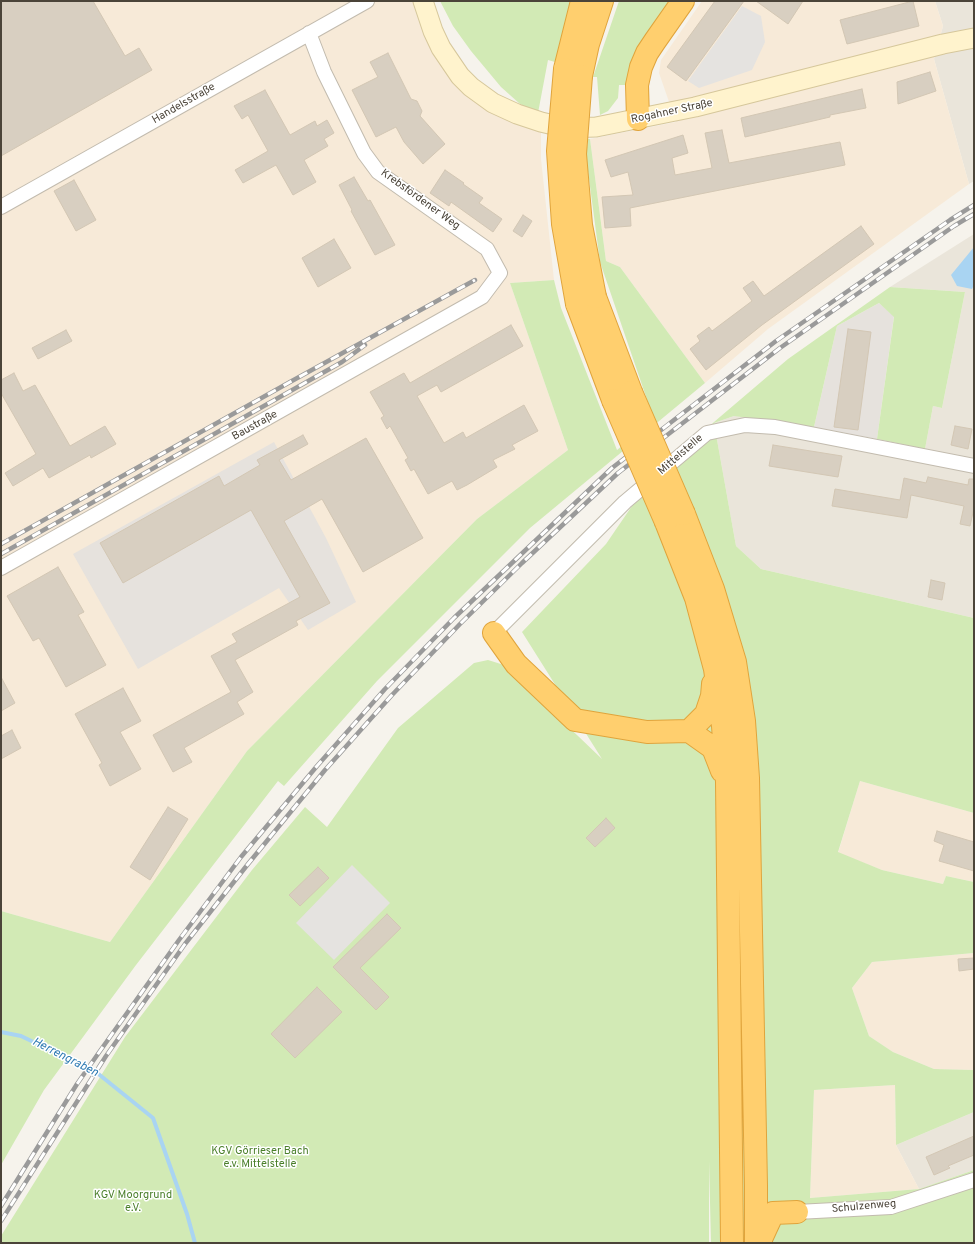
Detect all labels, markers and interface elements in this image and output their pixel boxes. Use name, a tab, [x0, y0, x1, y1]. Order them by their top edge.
street label: Handelsstraße	[150, 81, 218, 127]
street label: Rogahner Straße	[630, 97, 714, 127]
street label: Krebsfördener Weg	[378, 167, 462, 233]
street label: Baustraße	[230, 408, 280, 444]
street label: Mittelstelle	[656, 432, 706, 478]
water label: Herrengraben	[30, 1035, 100, 1081]
park label: KGV Görrieser Bach e.v. Mittelstelle	[211, 1145, 309, 1171]
park label: KGV Moorgrund e.V.	[94, 1189, 172, 1215]
street label: Schulzenweg	[831, 1198, 897, 1216]

